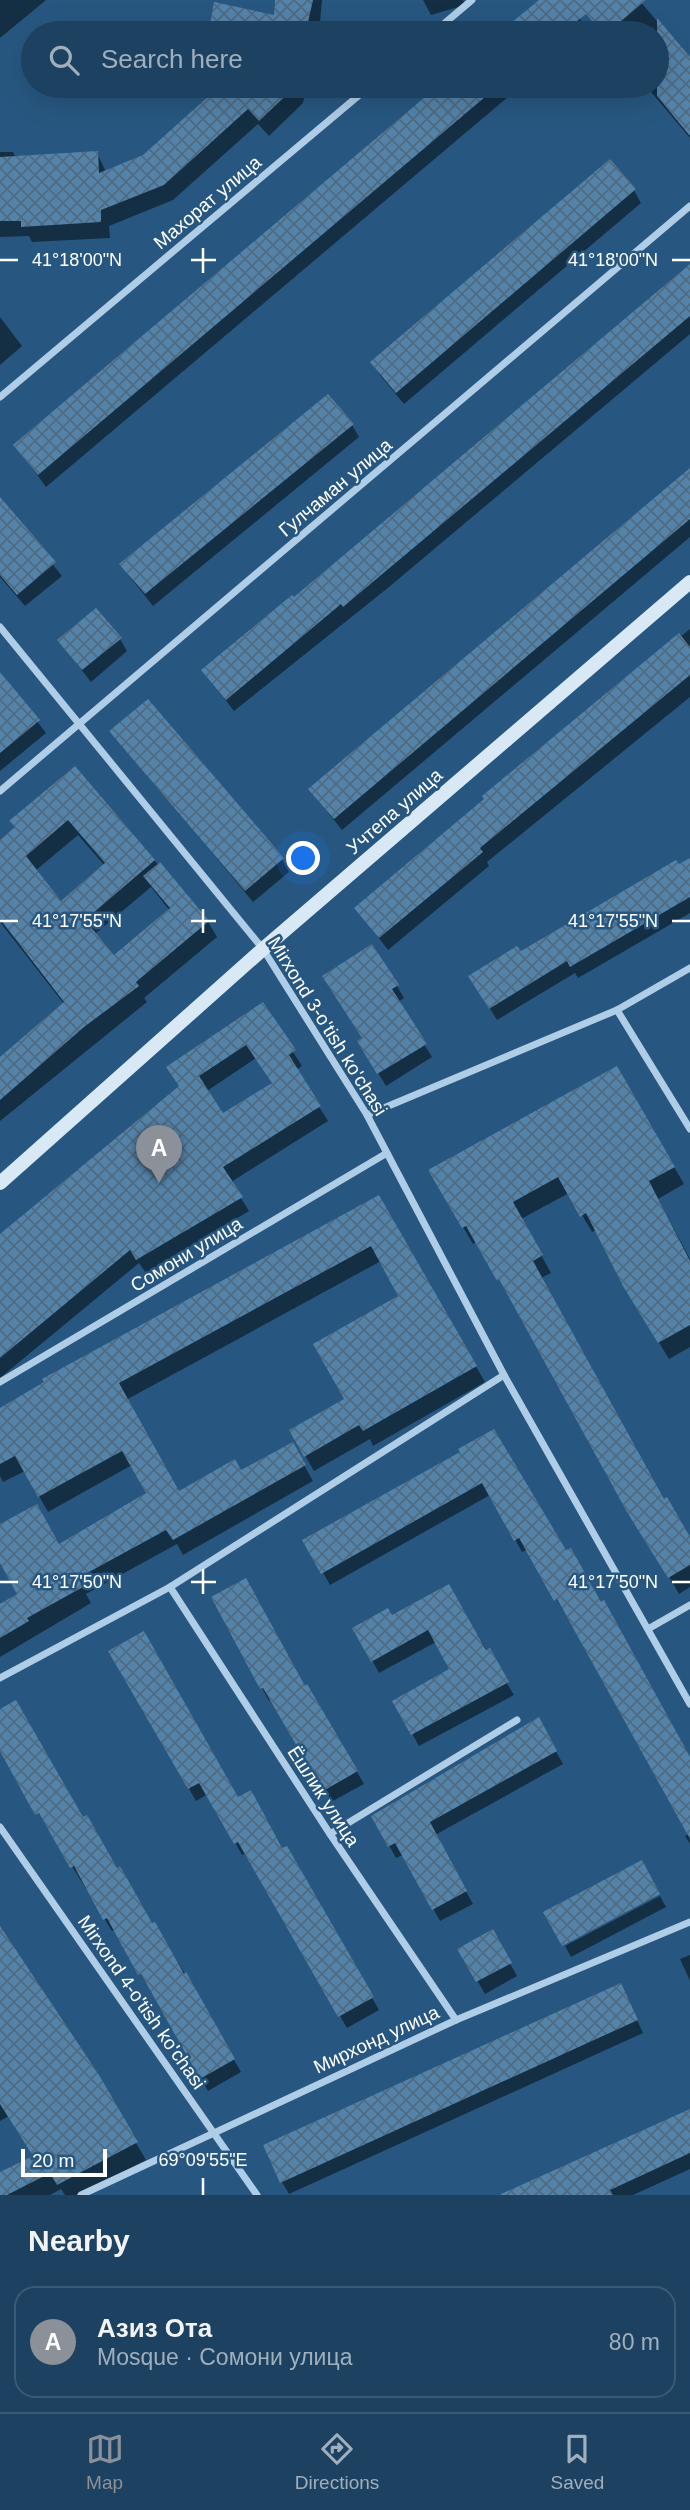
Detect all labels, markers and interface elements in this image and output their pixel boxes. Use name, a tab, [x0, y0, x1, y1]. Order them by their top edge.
search box	[21, 21, 669, 98]
icon: search	[45, 41, 83, 79]
text: Search here	[101, 44, 243, 74]
street label: Махорат улица	[149, 151, 265, 253]
text: 41°18'00"N	[32, 250, 122, 270]
text: 41°18'00"N	[568, 250, 658, 270]
street label: Гулчаман улица	[275, 434, 396, 541]
street label: Учтепа улица	[342, 764, 447, 858]
your location	[286, 841, 320, 875]
text: 41°17'55"N	[32, 911, 122, 931]
text: 41°17'55"N	[568, 911, 658, 931]
street label: Mirxond 3-o'tish ko'chasi	[264, 933, 391, 1120]
pin: A	[136, 1125, 182, 1183]
street label: Сомони улица	[127, 1213, 246, 1296]
text: 41°17'50"N	[32, 1572, 122, 1592]
text: 41°17'50"N	[568, 1572, 658, 1592]
street label: Ёшлик улица	[283, 1742, 364, 1851]
street label: Mirxond 4-o'tish ko'chasi	[74, 1912, 210, 2093]
street label: Мирхонд улица	[310, 2001, 443, 2078]
scale bar	[21, 2146, 107, 2178]
text: 20 m	[32, 2150, 74, 2171]
text: 69°09'55"E	[158, 2150, 248, 2170]
text: Nearby	[28, 2224, 130, 2257]
text: Азиз Ота	[97, 2313, 212, 2343]
text: A	[45, 2329, 61, 2355]
text: 80 m	[609, 2329, 660, 2355]
text: Mosque · Сомони улица	[97, 2344, 352, 2370]
tab: Map	[86, 2430, 124, 2494]
tab: Directions	[295, 2430, 379, 2494]
tab: Saved	[550, 2430, 604, 2494]

